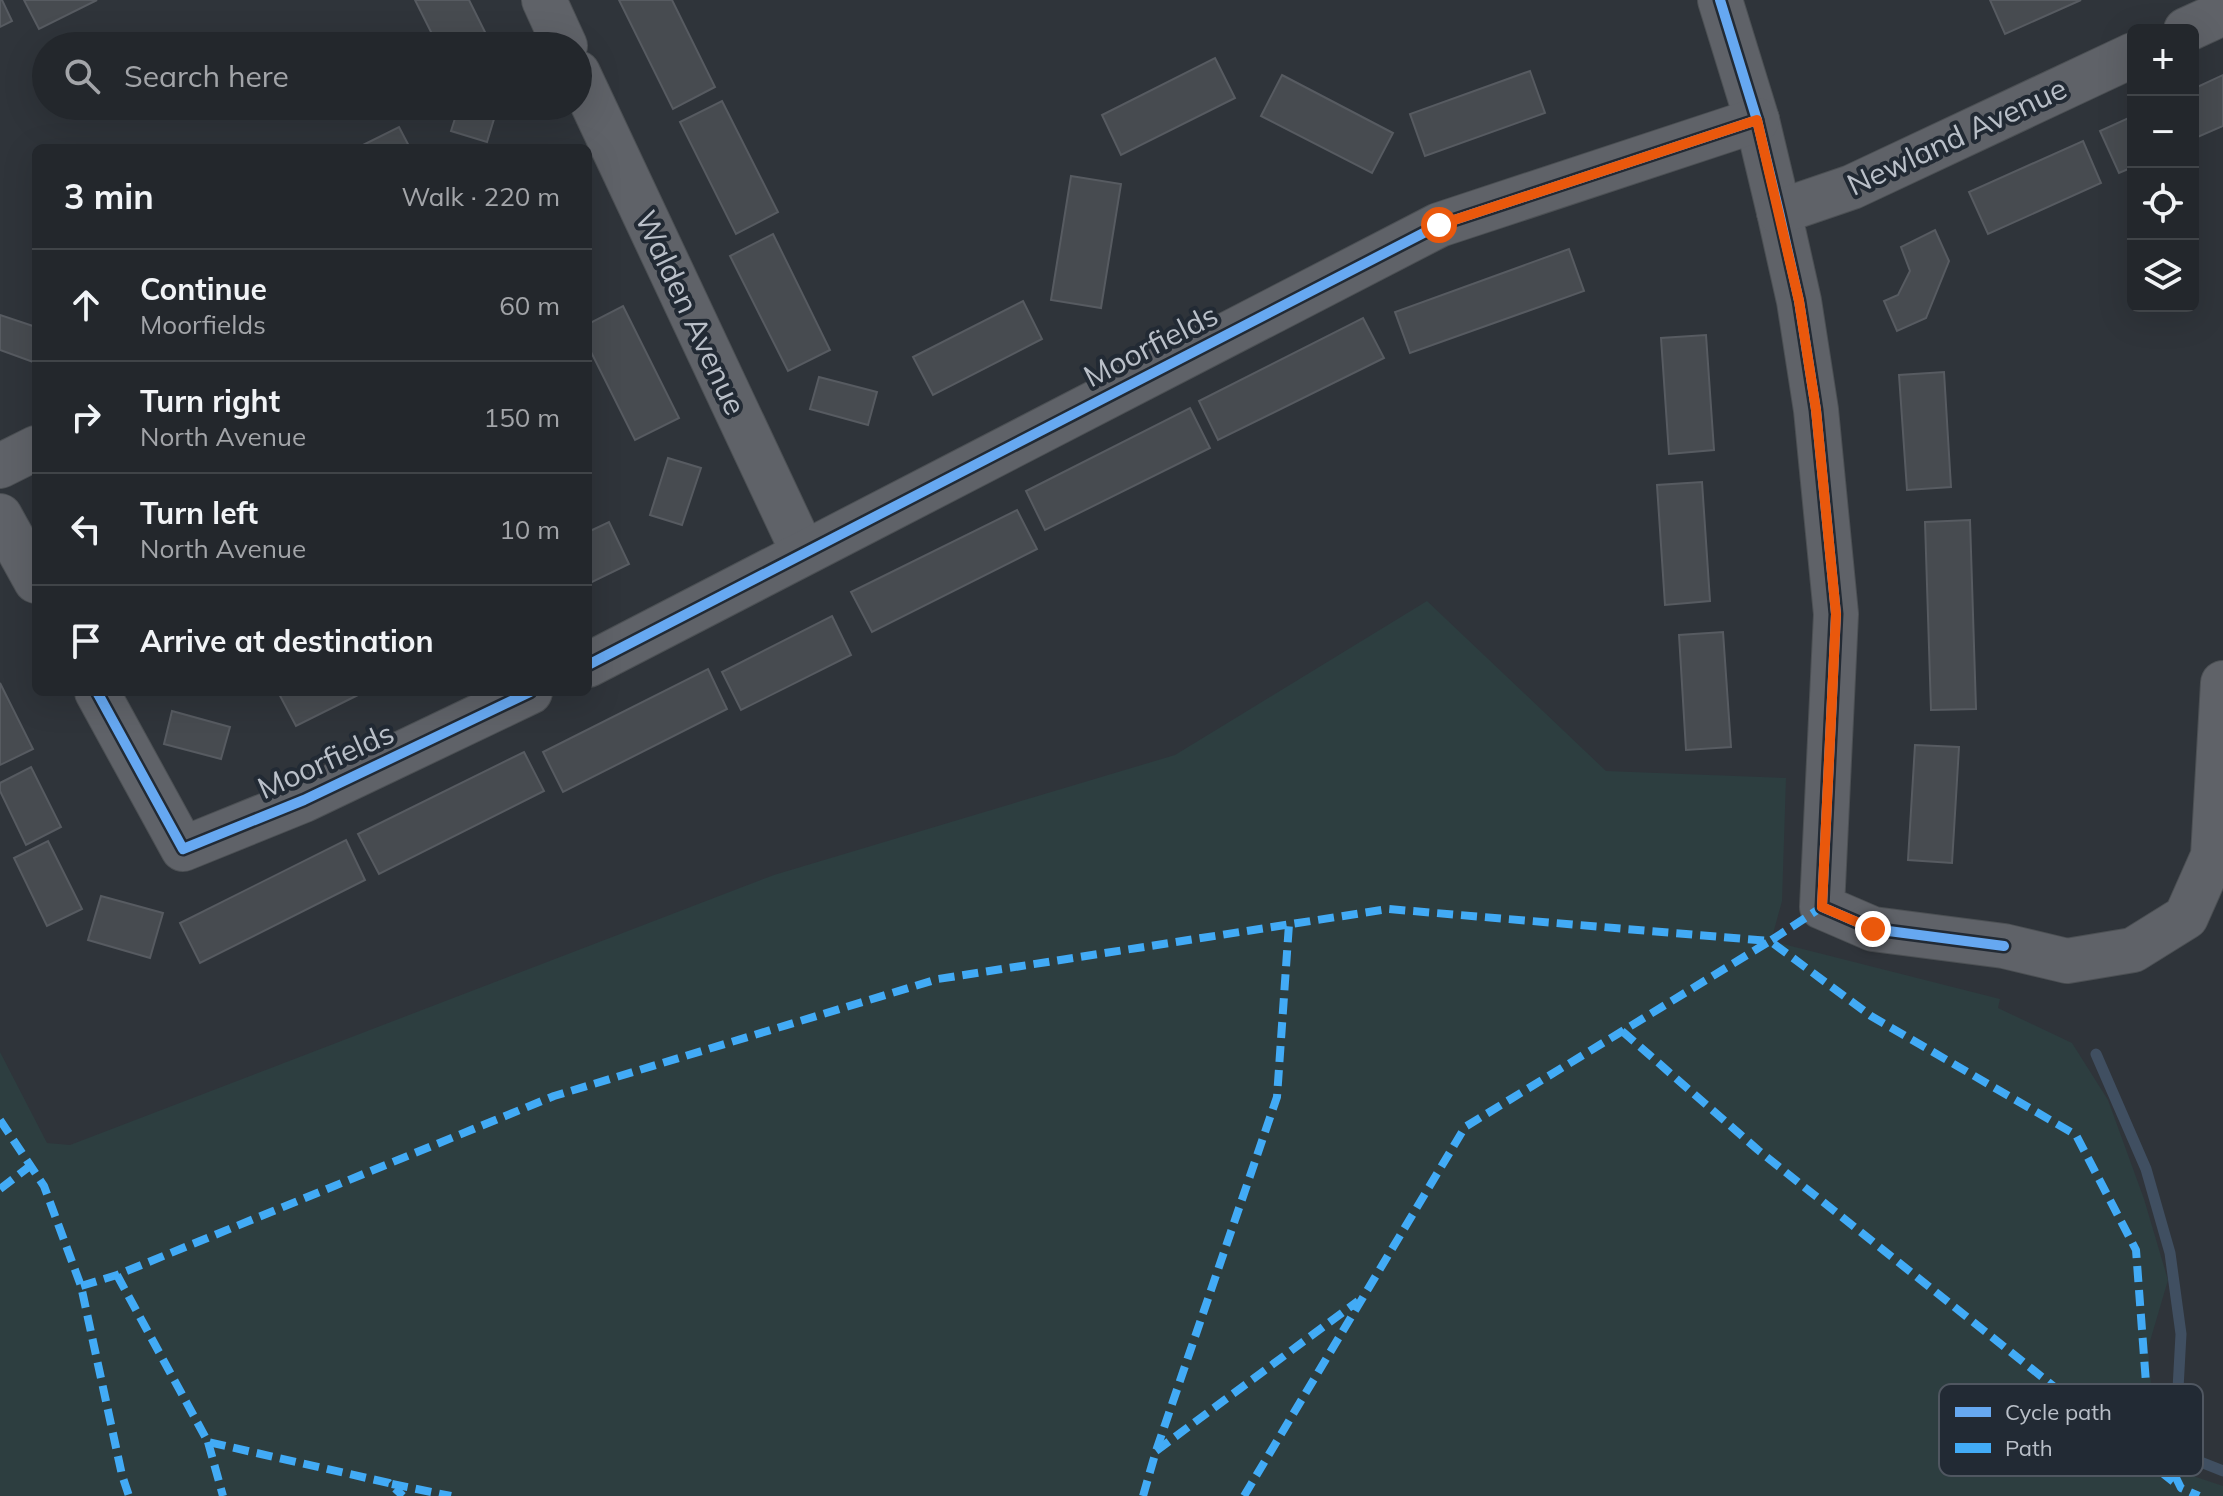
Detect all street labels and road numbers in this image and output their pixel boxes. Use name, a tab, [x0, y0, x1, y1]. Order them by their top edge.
street label: Newland Avenue	[1841, 69, 2072, 204]
street label: Walden Avenue	[627, 204, 755, 421]
street label: Moorfields	[1077, 295, 1224, 395]
street label: Moorfields	[252, 713, 400, 807]

